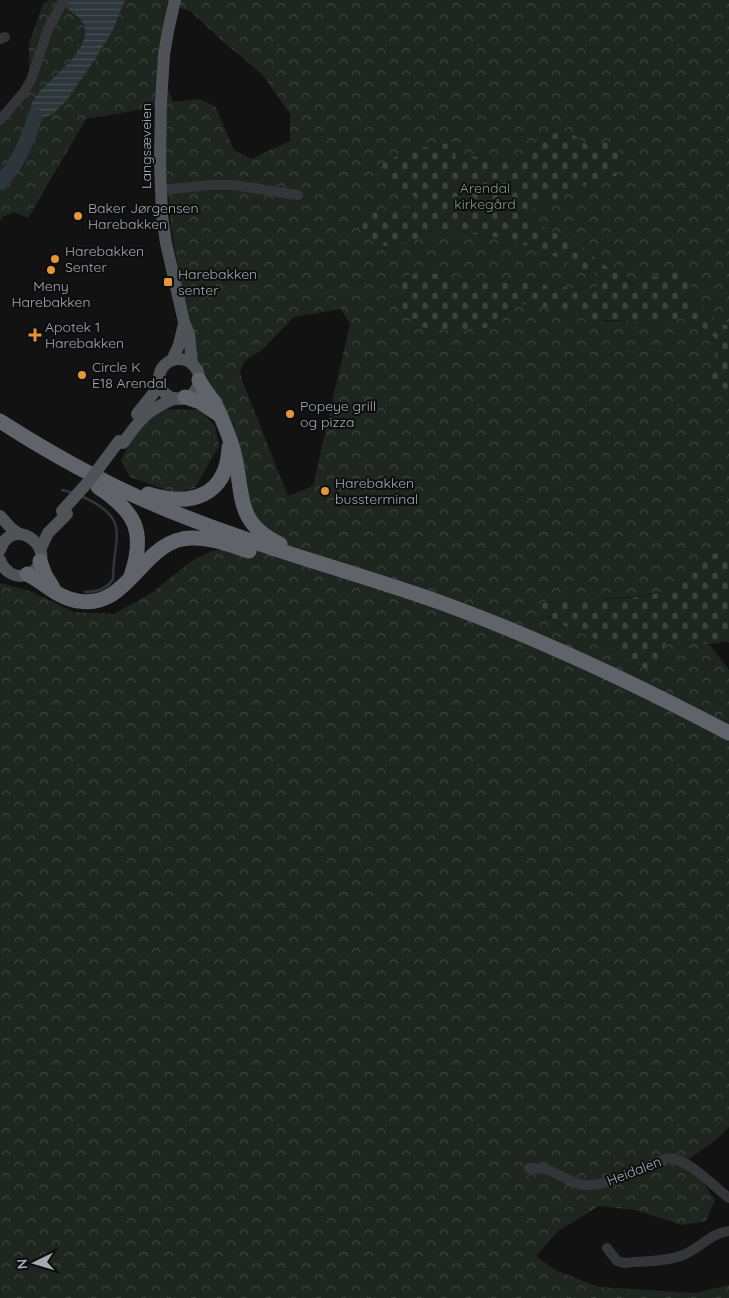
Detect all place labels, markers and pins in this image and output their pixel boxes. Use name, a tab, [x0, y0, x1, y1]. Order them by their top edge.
place label: Baker Jørgensen Harebakken	[88, 199, 199, 233]
marker: Baker Jørgensen Harebakken	[72, 210, 84, 222]
place label: Harebakken Senter	[65, 242, 144, 276]
marker: Harebakken Senter	[49, 253, 61, 265]
marker: Meny Harebakken	[45, 264, 57, 276]
place label: Harebakken senter	[178, 265, 257, 299]
marker: Harebakken senter	[162, 276, 174, 288]
place label: Meny Harebakken	[11, 277, 91, 311]
place label: Apotek 1 Harebakken	[45, 318, 124, 352]
marker: Apotek 1 Harebakken	[29, 329, 41, 341]
place label: Circle K E18 Arendal	[92, 358, 167, 392]
marker: Circle K E18 Arendal	[76, 369, 88, 381]
place label: Popeye grill og pizza	[300, 397, 376, 431]
marker: Popeye grill og pizza	[284, 408, 296, 420]
place label: Harebakken bussterminal	[335, 474, 418, 508]
marker: Harebakken bussterminal	[319, 485, 331, 497]

